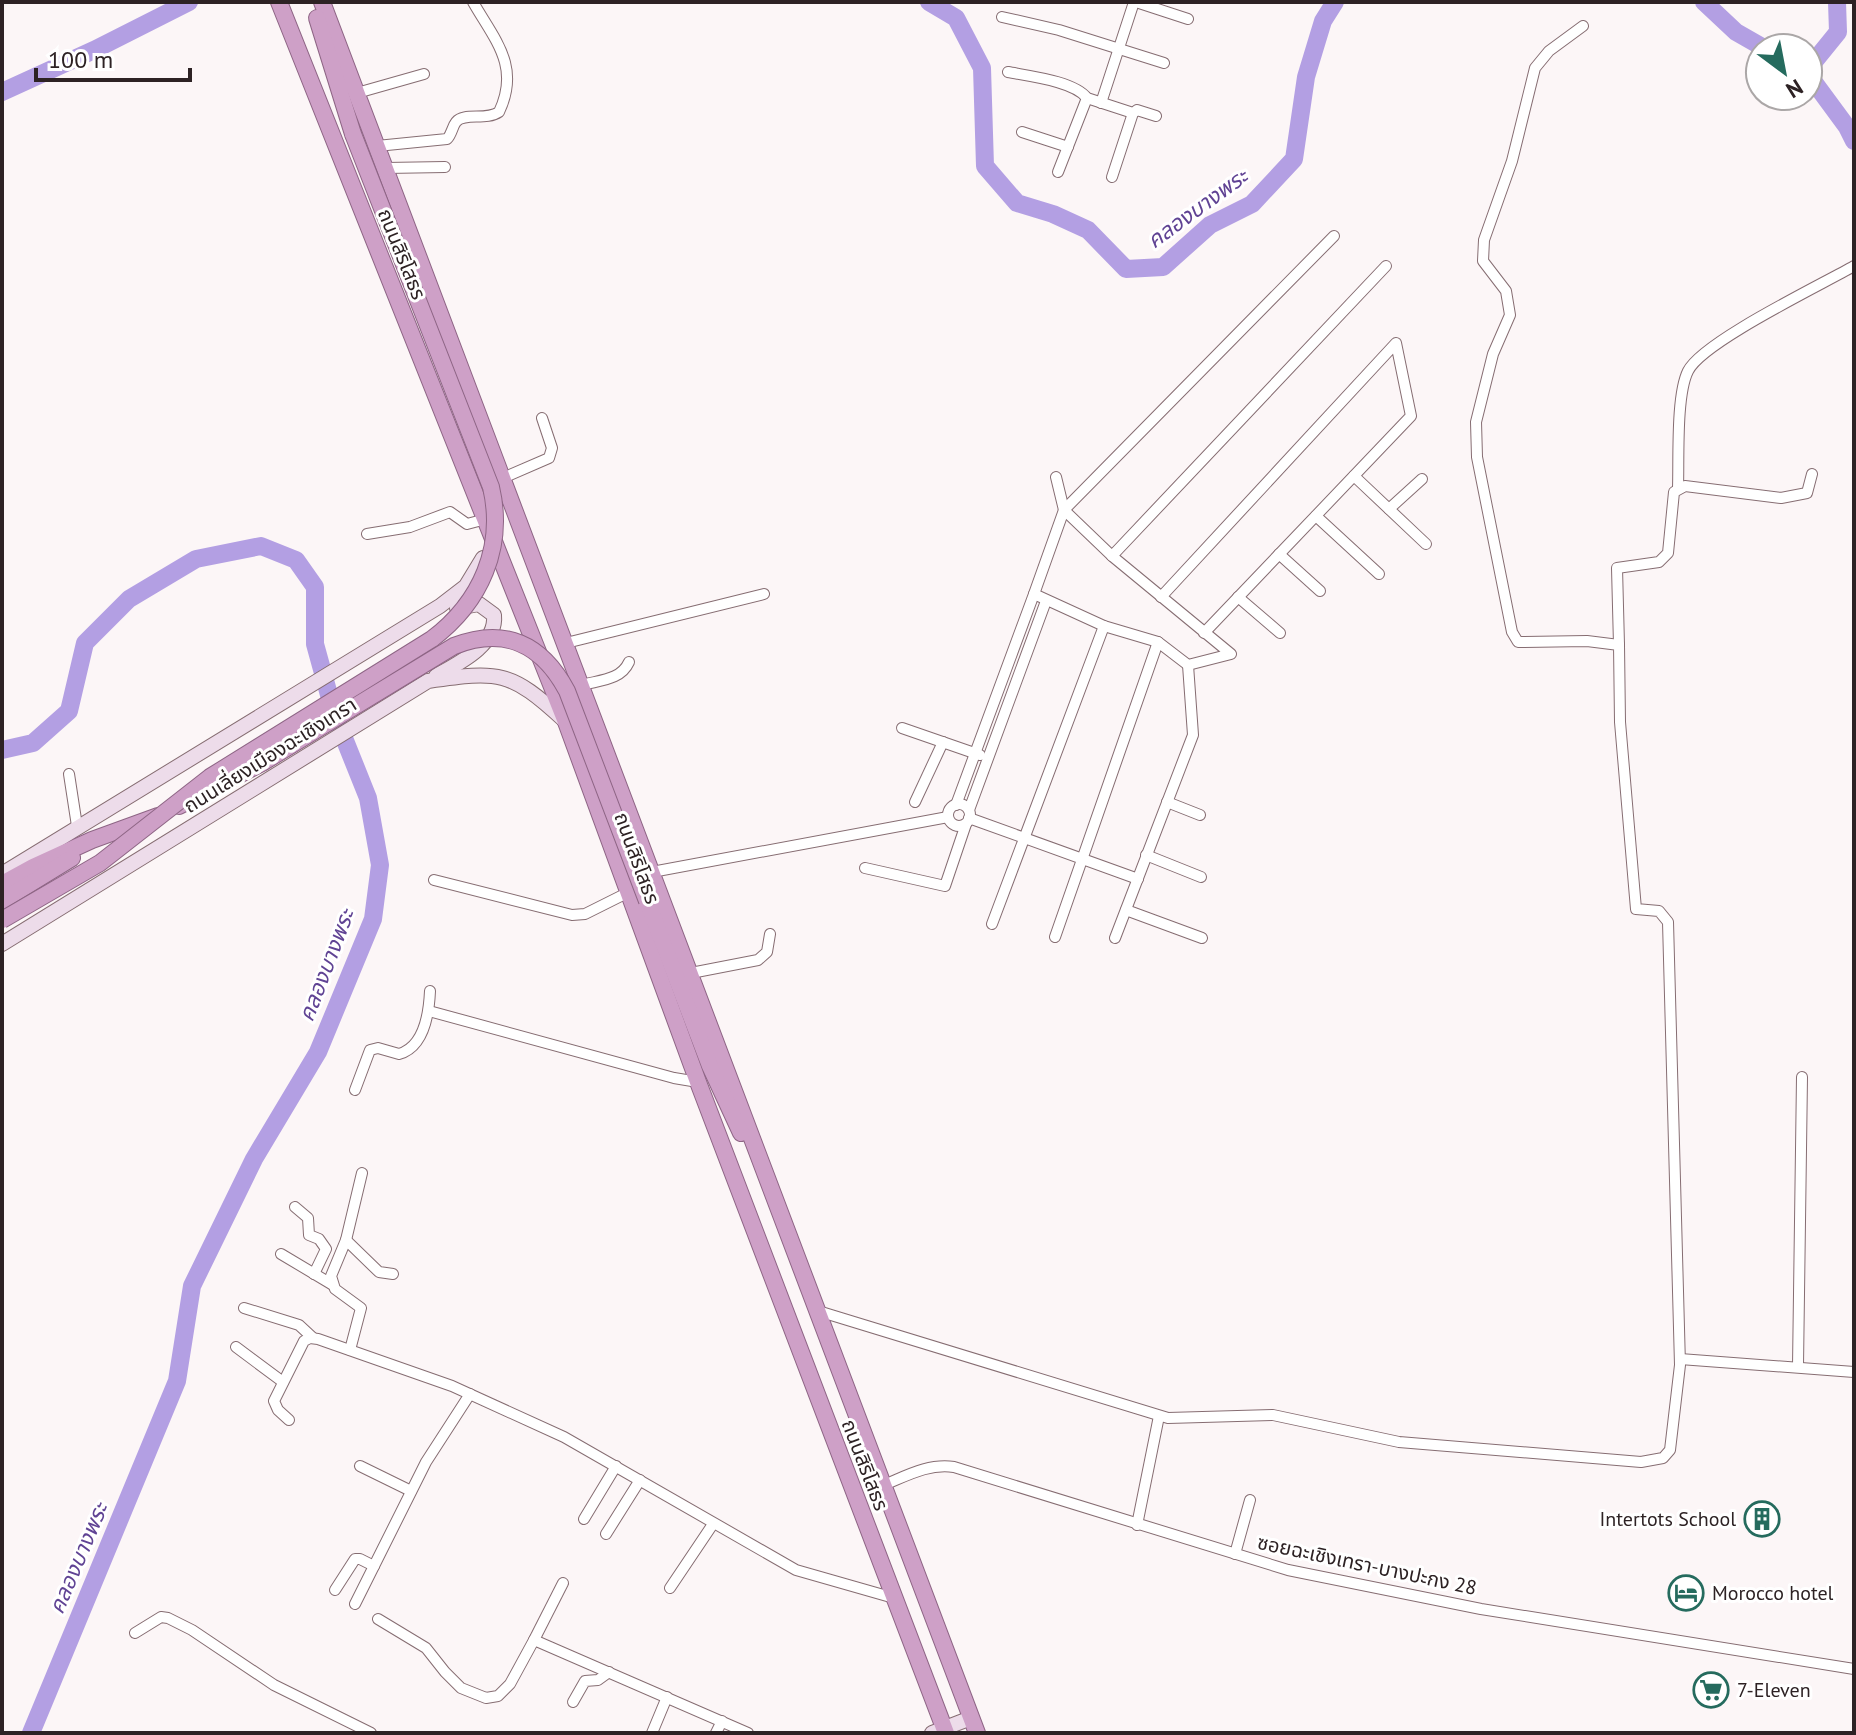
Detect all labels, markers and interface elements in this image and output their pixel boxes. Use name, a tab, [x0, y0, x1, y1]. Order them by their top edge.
scale bar	[36, 32, 190, 82]
north arrow	[1744, 32, 1824, 112]
text: 100 m	[48, 44, 113, 75]
text: N	[1781, 73, 1808, 105]
water label: คลองบางพระ	[1141, 161, 1254, 254]
street label: ถนนสิริโสธร	[372, 205, 432, 303]
street label: ถนนเลี่ยงเมืองฉะเชิงเทรา	[178, 690, 361, 819]
street label: ถนนสิริโสธร	[608, 809, 666, 907]
water label: คลองบางพระ	[292, 903, 361, 1025]
street label: ถนนสิริโสธร	[836, 1416, 894, 1514]
water label: คลองบางพระ	[42, 1497, 115, 1618]
building icon: Intertots School	[1743, 1500, 1781, 1538]
place label: Intertots School	[1599, 1506, 1736, 1532]
street label: ซอยฉะเชิงเทรา-บางปะกง 28	[1255, 1529, 1479, 1601]
hotel icon: Morocco hotel	[1667, 1574, 1705, 1612]
place label: Morocco hotel	[1712, 1580, 1834, 1606]
supermarket icon: 7-Eleven	[1692, 1671, 1730, 1709]
place label: 7-Eleven	[1737, 1677, 1811, 1703]

